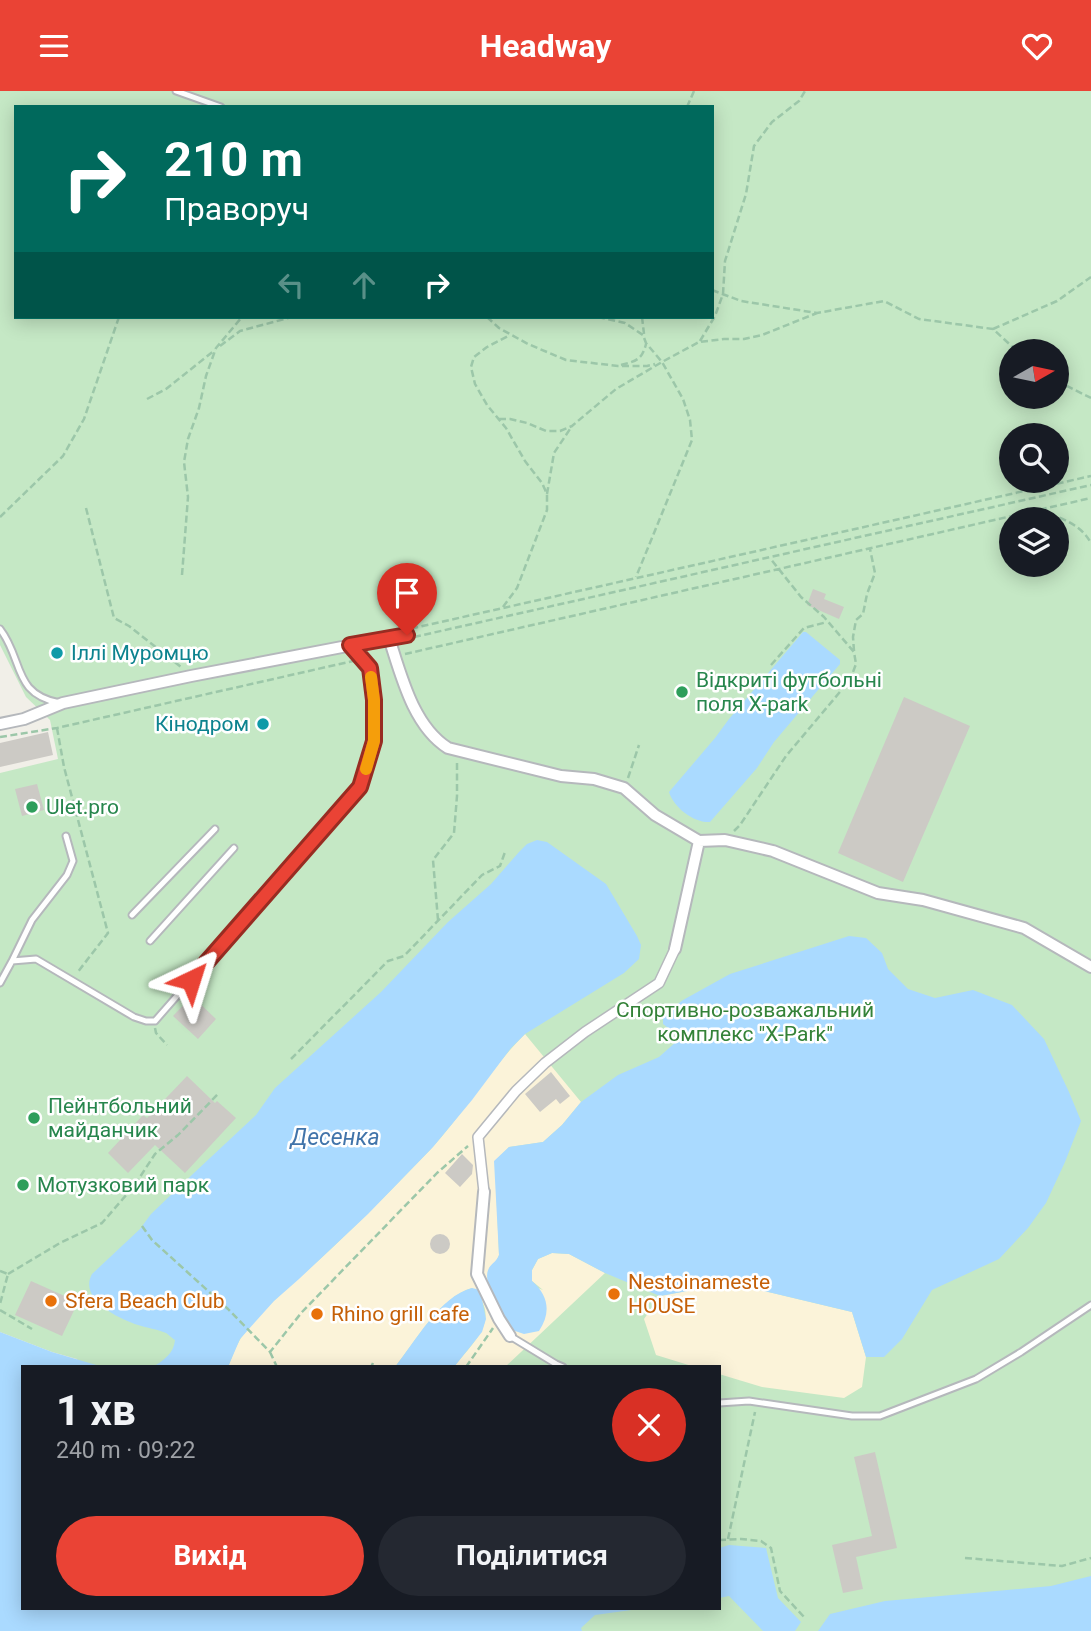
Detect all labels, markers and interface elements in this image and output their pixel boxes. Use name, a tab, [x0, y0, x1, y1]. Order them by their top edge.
icon: menu	[35, 27, 73, 65]
text: Headway	[480, 27, 611, 65]
icon: heart	[1018, 27, 1056, 65]
text: 210 m	[164, 131, 303, 188]
icon: right	[49, 133, 140, 224]
text: Праворуч	[164, 190, 309, 228]
icon: left	[272, 266, 310, 304]
icon: ahead	[345, 266, 383, 304]
icon: right	[418, 266, 456, 304]
north arrow	[999, 339, 1069, 409]
map controls	[999, 339, 1069, 577]
button: search	[999, 423, 1069, 493]
button: layers	[999, 507, 1069, 577]
pin	[377, 563, 437, 635]
icon: arrive	[388, 574, 426, 612]
place label: Іллі Муромцю	[71, 641, 209, 665]
marker: Іллі Муромцю	[49, 645, 65, 661]
place label: Відкриті футбольні поля X-park	[696, 668, 882, 716]
marker: Відкриті футбольні поля X-park	[674, 684, 690, 700]
place label: Кінодром	[155, 712, 249, 736]
marker: Кінодром	[255, 716, 271, 732]
place label: Ulet.pro	[46, 795, 119, 819]
marker: Ulet.pro	[24, 799, 40, 815]
position arrow	[154, 943, 228, 1017]
park label: Спортивно-розважальний комплекс "Х-Park"	[616, 998, 874, 1046]
place label: Пейнтбольний майданчик	[48, 1094, 192, 1142]
marker: Пейнтбольний майданчик	[26, 1110, 42, 1126]
water label: Десенка	[288, 1124, 380, 1151]
place label: Мотузковий парк	[37, 1173, 210, 1197]
marker: Мотузковий парк	[15, 1177, 31, 1193]
place label: Nestoinameste HOUSE	[628, 1270, 770, 1318]
marker: Nestoinameste HOUSE	[606, 1286, 622, 1302]
place label: Sfera Beach Club	[65, 1289, 225, 1313]
marker: Sfera Beach Club	[43, 1293, 59, 1309]
place label: Rhino grill cafe	[331, 1302, 469, 1326]
marker: Rhino grill cafe	[309, 1306, 325, 1322]
text: 1 хв	[56, 1386, 136, 1435]
button: close	[612, 1388, 686, 1462]
text: 240 m · 09:22	[56, 1437, 195, 1464]
button: Вихід	[56, 1516, 364, 1596]
button: Поділитися	[378, 1516, 686, 1596]

